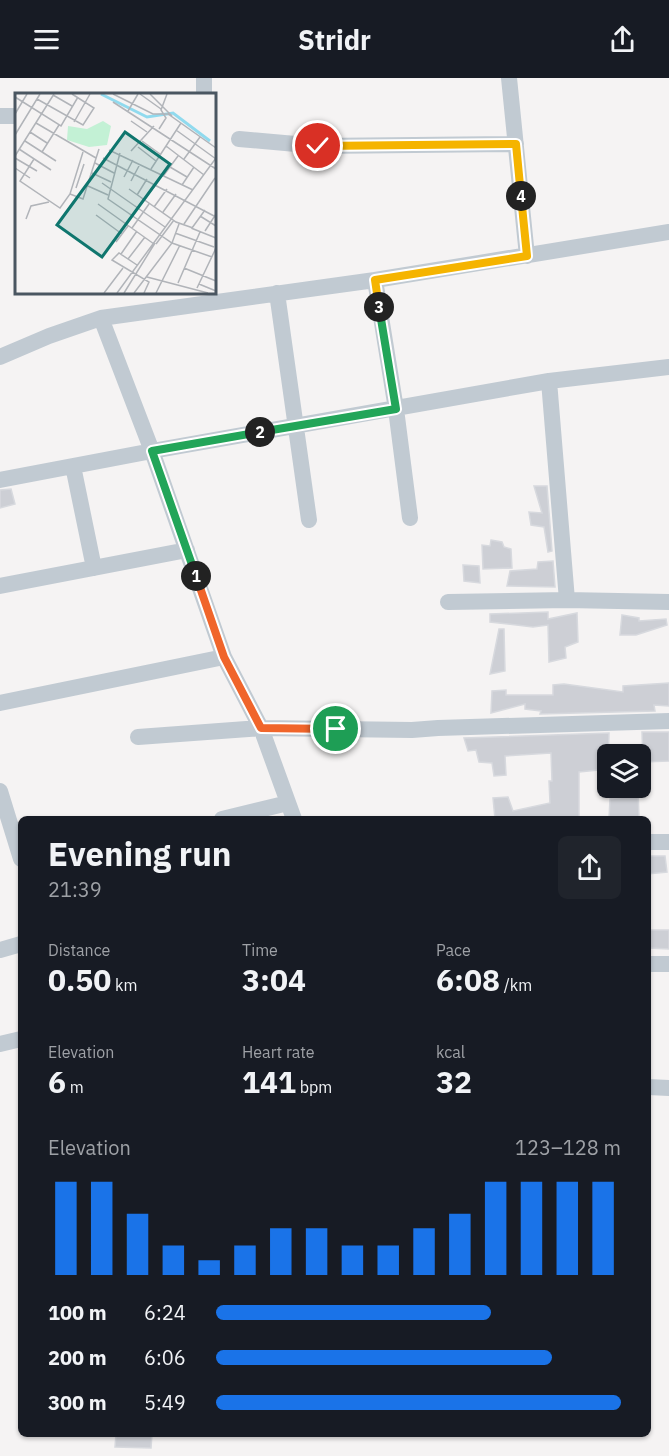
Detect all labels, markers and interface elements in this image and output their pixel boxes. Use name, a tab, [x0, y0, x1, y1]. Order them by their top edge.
text: Stridr	[298, 22, 371, 57]
icon: menu	[30, 23, 63, 56]
icon: share	[606, 23, 639, 56]
inset map	[15, 93, 216, 294]
pin	[292, 120, 343, 171]
icon: check	[301, 129, 334, 162]
pin: 4	[506, 181, 536, 211]
text: 4	[516, 186, 526, 206]
pin: 3	[364, 292, 394, 322]
text: 3	[374, 297, 384, 317]
pin: 2	[245, 417, 275, 447]
text: 2	[255, 422, 265, 442]
pin: 1	[181, 561, 211, 591]
text: 1	[191, 566, 201, 586]
pin	[310, 703, 361, 754]
icon: arrive	[319, 712, 352, 745]
map controls	[597, 744, 651, 798]
button: layers	[597, 744, 651, 798]
text: Evening run	[48, 832, 232, 875]
button: share	[558, 836, 621, 899]
text: 21:39	[48, 876, 102, 903]
text: Distance	[48, 940, 110, 960]
text: Time	[242, 940, 278, 960]
text: Pace	[436, 940, 471, 960]
text: 0.50	[48, 960, 111, 999]
text: 3:04	[242, 960, 306, 999]
text: 6:08	[436, 960, 500, 999]
text: km	[111, 975, 138, 995]
text: /km	[500, 975, 532, 995]
text: Elevation	[48, 1042, 114, 1062]
text: Heart rate	[242, 1042, 315, 1062]
text: kcal	[436, 1042, 465, 1062]
text: 6	[48, 1062, 66, 1101]
text: 141	[242, 1062, 296, 1101]
text: 32	[436, 1062, 472, 1101]
text: m	[66, 1077, 84, 1097]
text: bpm	[296, 1077, 332, 1097]
text: Elevation	[48, 1134, 131, 1161]
text: 123–128 m	[515, 1134, 621, 1161]
text: 100 m	[48, 1299, 107, 1326]
text: 6:24	[144, 1299, 186, 1326]
text: 200 m	[48, 1344, 107, 1371]
text: 6:06	[144, 1344, 186, 1371]
text: 300 m	[48, 1389, 107, 1416]
text: 5:49	[144, 1389, 186, 1416]

